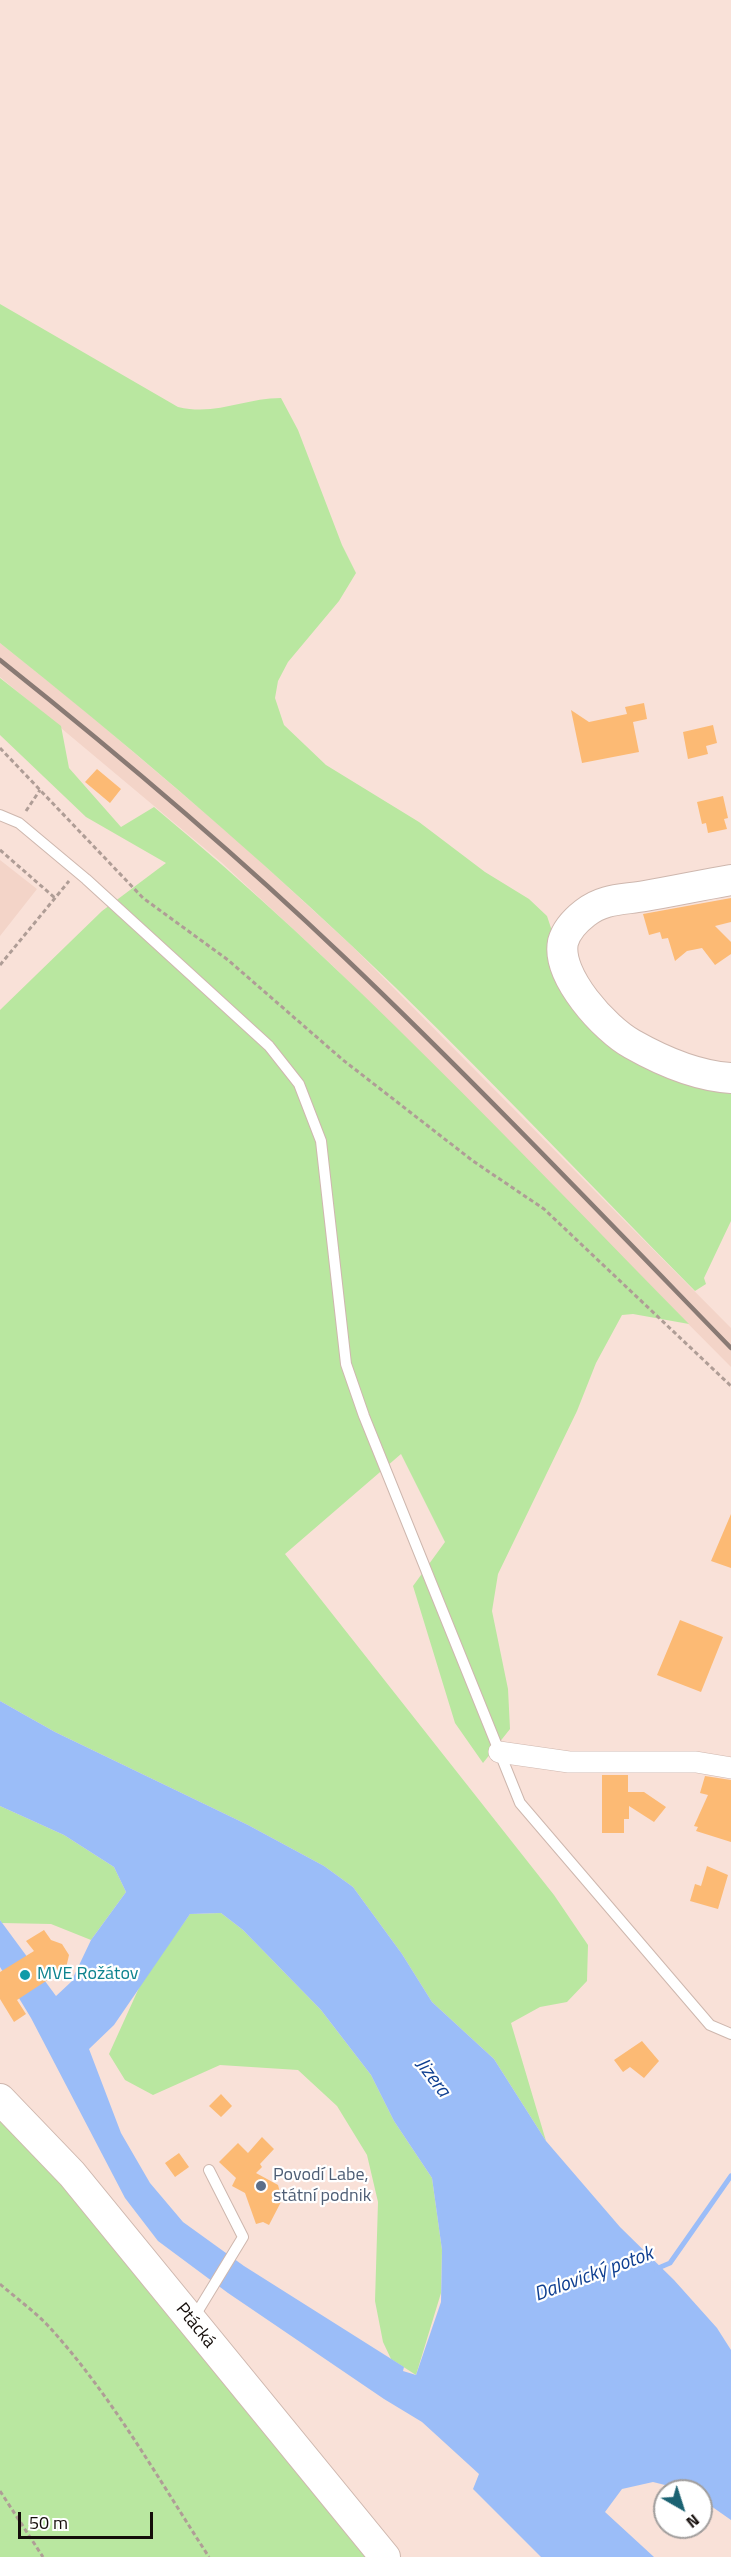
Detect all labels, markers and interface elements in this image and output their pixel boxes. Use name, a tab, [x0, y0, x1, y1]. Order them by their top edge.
place label: MVE Rožátov	[37, 1964, 138, 1986]
marker: MVE Rožátov	[18, 1968, 32, 1982]
water label: Jizera	[409, 2054, 455, 2102]
place label: Povodí Labe, státní podnik	[273, 2165, 371, 2208]
marker: Povodí Labe, státní podnik	[254, 2179, 268, 2193]
water label: Dalovický potok	[531, 2242, 657, 2308]
street label: Ptácká	[170, 2299, 220, 2353]
north arrow	[653, 2479, 713, 2539]
scale bar	[21, 2500, 156, 2538]
text: 50 m	[29, 2509, 68, 2536]
text: N	[681, 2509, 705, 2534]

